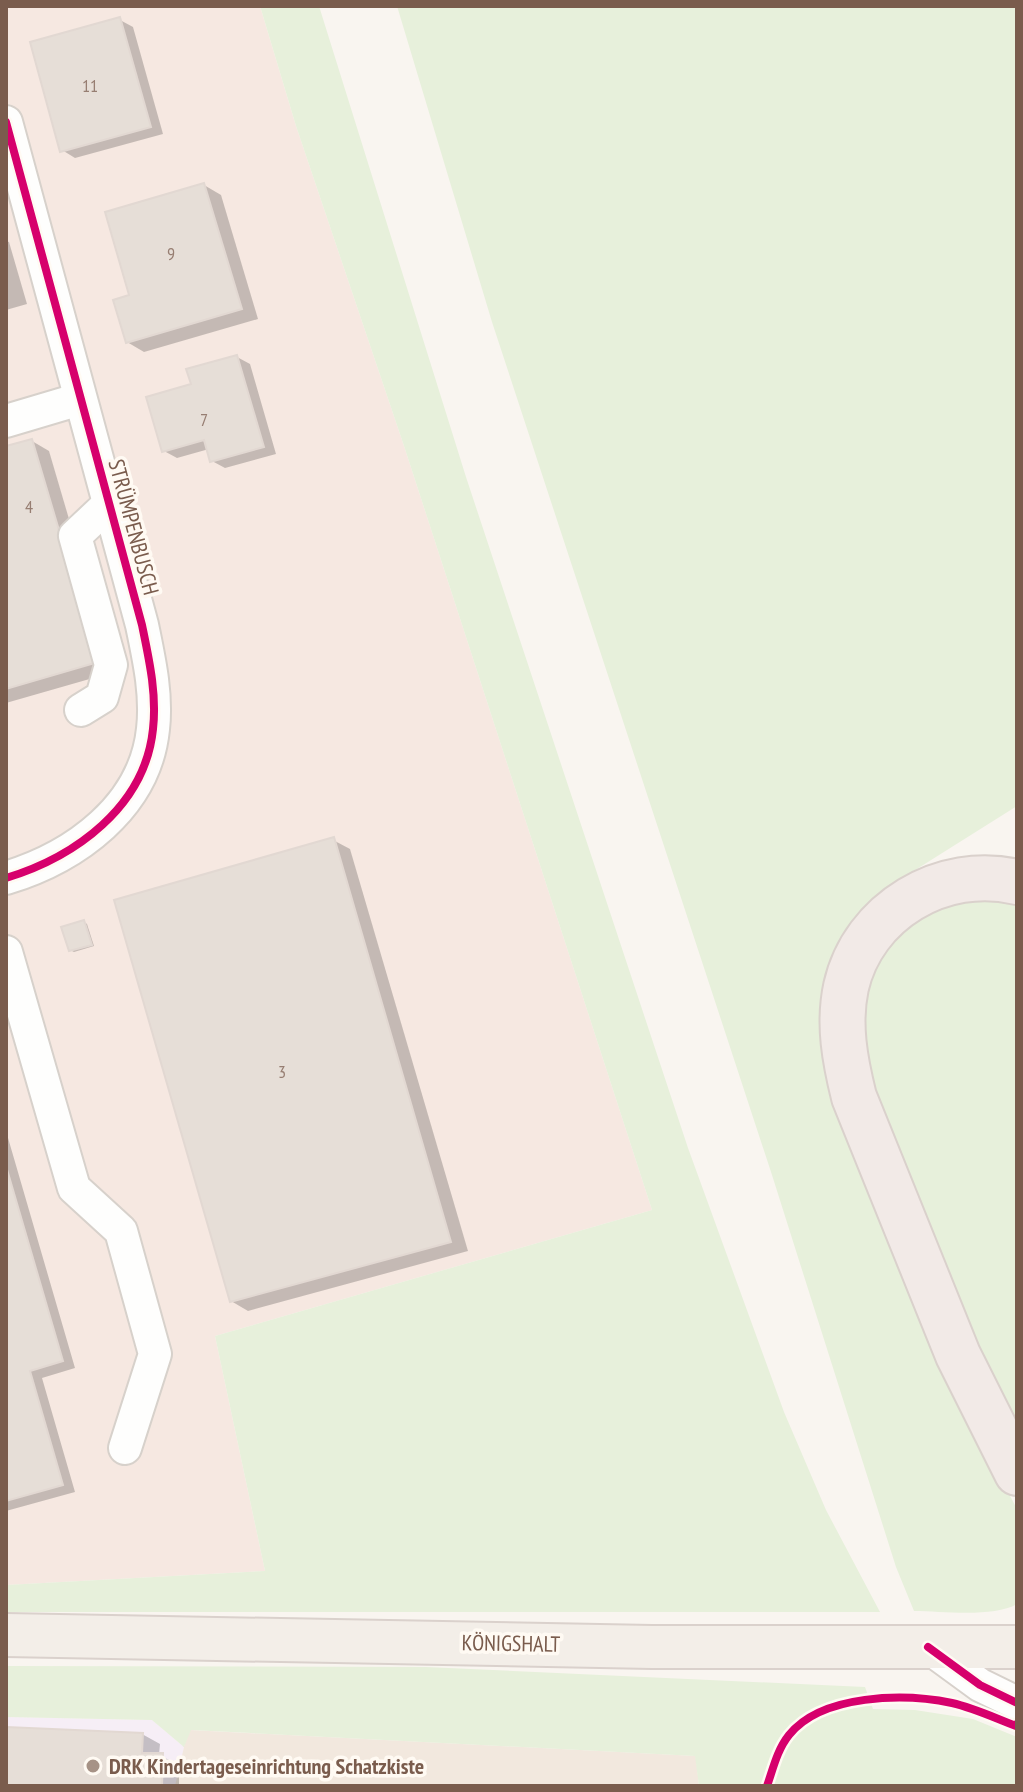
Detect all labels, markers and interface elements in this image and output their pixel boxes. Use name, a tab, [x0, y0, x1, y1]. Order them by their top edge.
house number: 11	[82, 74, 98, 97]
house number: 9	[167, 242, 175, 265]
house number: 7	[200, 408, 208, 431]
street label: STRÜMPENBUSCH	[102, 456, 166, 598]
house number: 4	[25, 495, 33, 518]
house number: 3	[278, 1060, 286, 1083]
street label: KÖNIGSHALT	[461, 1628, 561, 1658]
place label: DRK Kindertageseinrichtung Schatzkiste	[109, 1752, 424, 1780]
marker: DRK Kindertageseinrichtung Schatzkiste	[84, 1757, 102, 1775]

